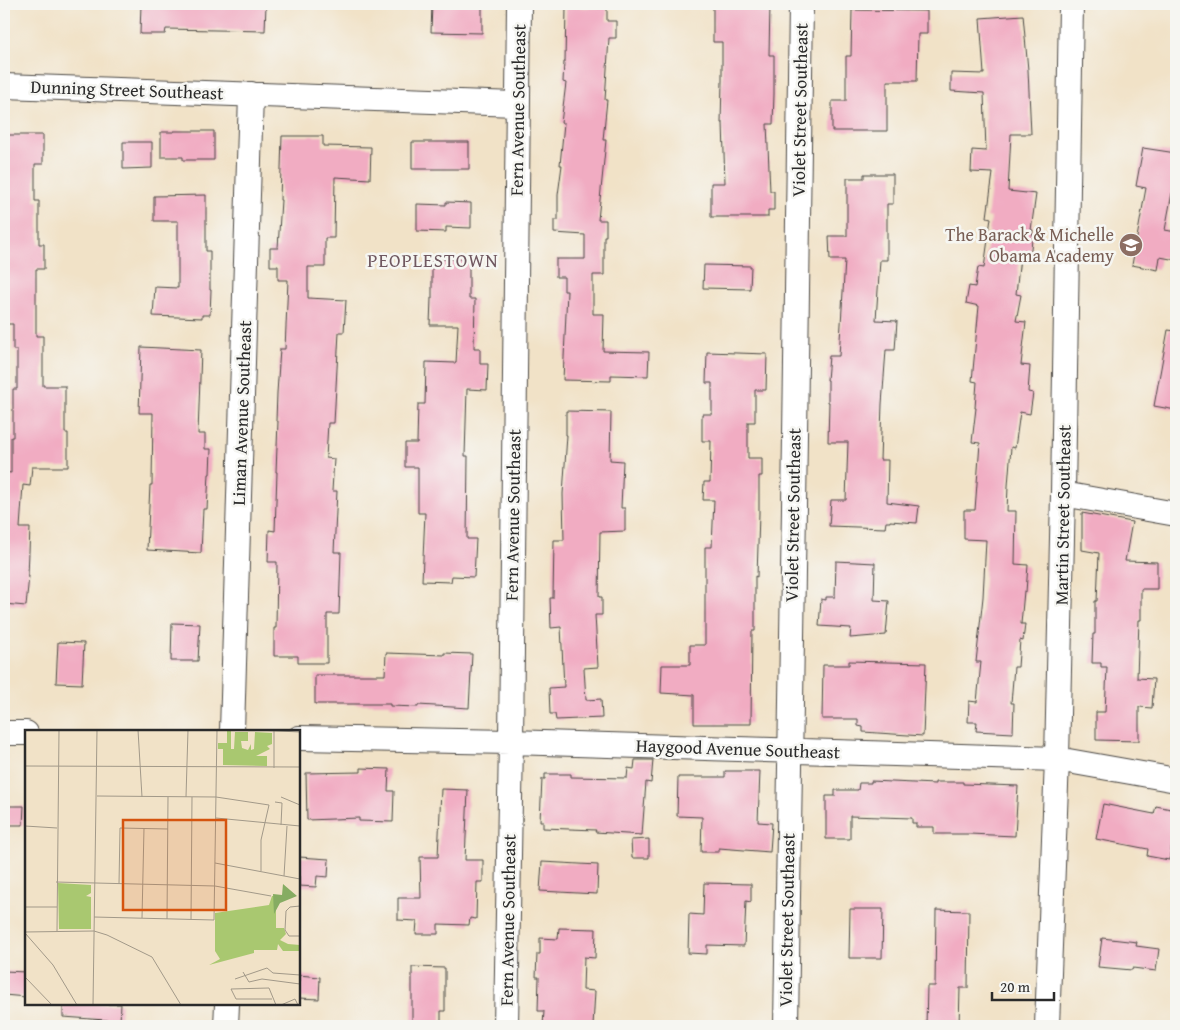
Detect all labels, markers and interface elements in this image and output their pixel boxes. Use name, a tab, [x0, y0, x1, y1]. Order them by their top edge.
street label: Violet Street Southeast	[784, 22, 815, 197]
street label: Fern Avenue Southeast	[503, 23, 533, 196]
street label: Dunning Street Southeast	[30, 73, 225, 106]
place label: The Barack & Michelle Obama Academy	[945, 221, 1114, 269]
school or university icon: The Barack & Michelle Obama Academy	[1118, 232, 1144, 258]
district label: PEOPLESTOWN	[367, 246, 499, 274]
street label: Liman Avenue Southeast	[225, 319, 258, 506]
street label: Martin Street Southeast	[1047, 424, 1078, 605]
street label: Violet Street Southeast	[777, 427, 808, 602]
street label: Fern Avenue Southeast	[498, 428, 528, 601]
inset map	[25, 730, 300, 1005]
street label: Haygood Avenue Southeast	[635, 731, 841, 766]
street label: Violet Street Southeast	[771, 832, 802, 1007]
street label: Fern Avenue Southeast	[493, 833, 523, 1006]
scale bar	[992, 970, 1055, 1002]
text: 20 m	[1000, 976, 1031, 997]

